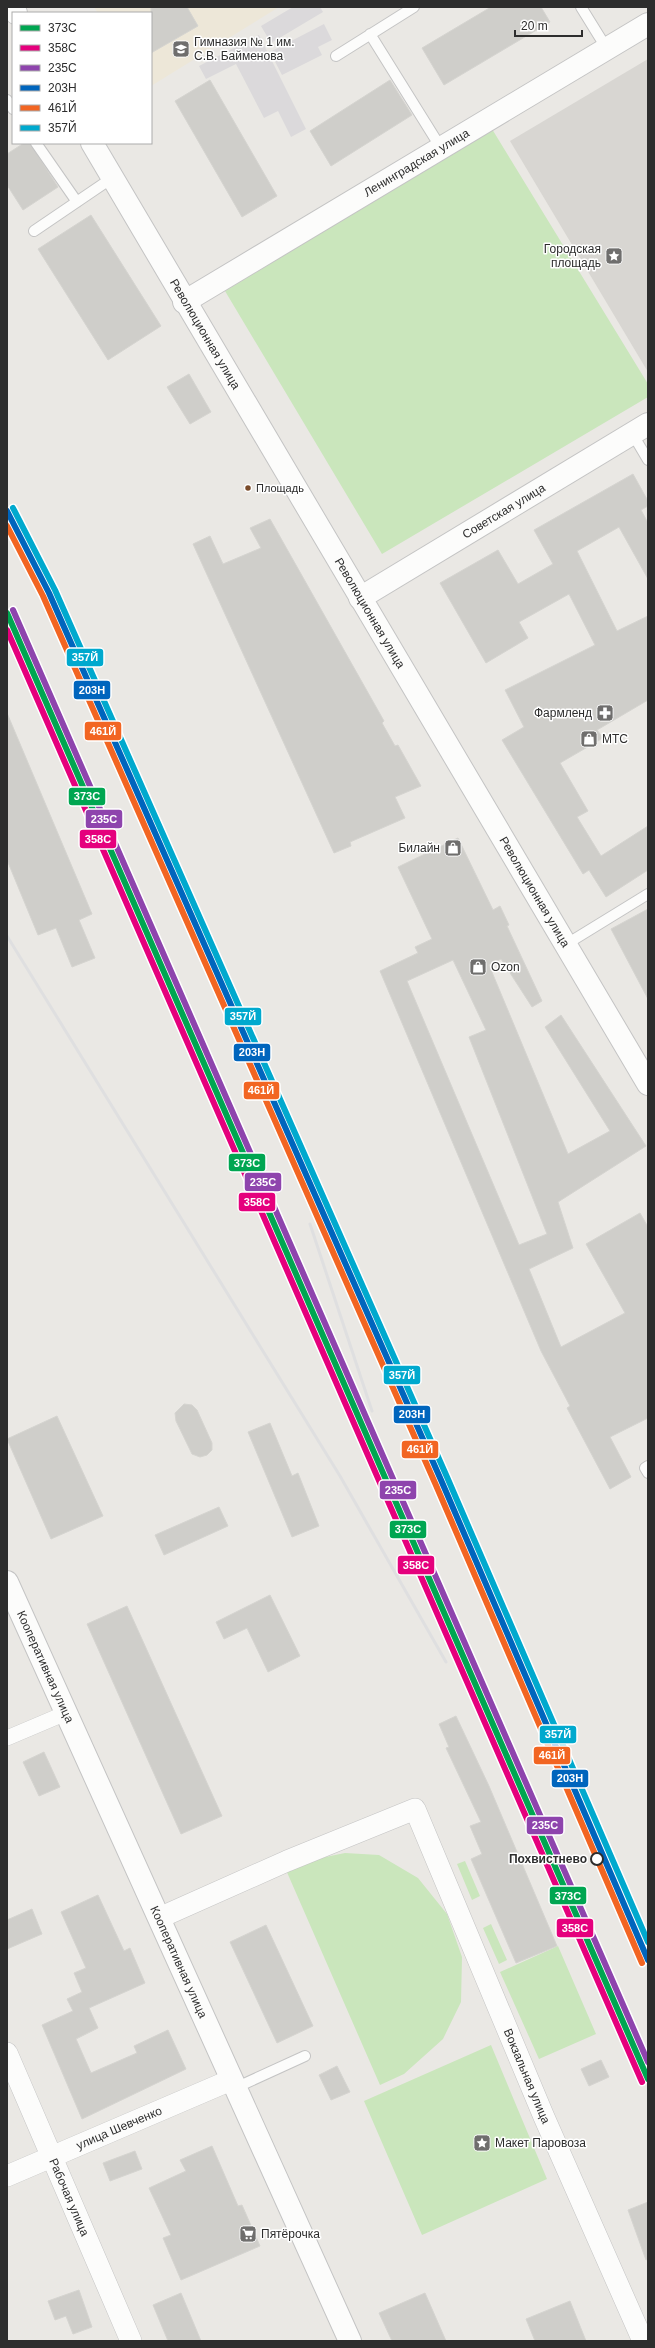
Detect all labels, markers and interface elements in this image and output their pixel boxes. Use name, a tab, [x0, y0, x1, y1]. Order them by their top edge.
legend	[12, 12, 152, 144]
scale bar	[515, 12, 582, 38]
text: 20 m	[521, 19, 548, 33]
text: 373C	[48, 21, 77, 35]
place label: Гимназия № 1 им. С.В. Байменова	[194, 35, 294, 63]
school or university icon: Гимназия № 1 им. С.В. Байменова	[171, 39, 191, 59]
text: 358С	[48, 41, 77, 55]
text: 235С	[48, 61, 77, 75]
text: 203Н	[48, 81, 77, 95]
text: 461Й	[48, 100, 77, 115]
text: 357Й	[48, 120, 77, 135]
street label: Ленинградская улица	[361, 126, 472, 200]
place label: Городская площадь	[544, 242, 601, 270]
place icon: Городская площадь	[604, 246, 624, 266]
street label: Революционная улица	[167, 276, 243, 392]
street label: Советская улица	[460, 481, 548, 542]
place label: Площадь	[256, 482, 304, 494]
marker: Площадь	[243, 483, 253, 493]
street label: Революционная улица	[332, 555, 408, 671]
line badge: 357Й	[66, 648, 104, 667]
text: 357Й	[72, 651, 98, 663]
line badge: 203Н	[73, 680, 111, 700]
text: 203Н	[79, 684, 105, 696]
pharmacy icon: Фармленд	[595, 703, 615, 723]
place label: Фармленд	[534, 706, 592, 720]
line badge: 461Й	[84, 721, 122, 741]
text: 461Й	[90, 725, 116, 737]
shop icon: МТС	[579, 729, 599, 749]
place label: МТС	[602, 732, 628, 746]
line badge: 373C	[68, 787, 106, 806]
text: 373C	[74, 790, 100, 802]
line badge: 235С	[85, 809, 123, 829]
text: 235С	[91, 813, 117, 825]
line badge: 358С	[79, 829, 117, 849]
text: 358С	[85, 833, 111, 845]
street label: Революционная улица	[497, 834, 573, 950]
shop icon: Билайн	[443, 838, 463, 858]
place label: Билайн	[398, 841, 440, 855]
shop icon: Ozon	[468, 957, 488, 977]
place label: Ozon	[491, 960, 520, 974]
line badge: 357Й	[224, 1007, 262, 1026]
text: 357Й	[230, 1010, 256, 1022]
line badge: 203Н	[233, 1043, 271, 1062]
text: 203Н	[239, 1046, 265, 1058]
line badge: 461Й	[243, 1081, 280, 1100]
text: 461Й	[248, 1084, 274, 1096]
line badge: 373C	[228, 1153, 266, 1172]
text: 373C	[234, 1157, 260, 1169]
line badge: 235С	[244, 1172, 282, 1192]
text: 235С	[250, 1176, 276, 1188]
line badge: 358С	[238, 1192, 276, 1212]
text: 358С	[244, 1196, 270, 1208]
line badge: 357Й	[383, 1365, 421, 1385]
text: 357Й	[389, 1369, 415, 1381]
line badge: 203Н	[393, 1405, 431, 1424]
text: 203Н	[399, 1408, 425, 1420]
line badge: 461Й	[401, 1440, 439, 1459]
text: 461Й	[407, 1443, 433, 1455]
line badge: 235С	[379, 1480, 417, 1500]
text: 235С	[385, 1484, 411, 1496]
line badge: 373C	[389, 1520, 427, 1539]
text: 373C	[395, 1523, 421, 1535]
line badge: 358С	[397, 1555, 435, 1575]
text: 358С	[403, 1559, 429, 1571]
street label: Кооперативная улица	[14, 1609, 77, 1725]
line badge: 357Й	[539, 1725, 577, 1744]
text: 357Й	[545, 1728, 571, 1740]
line badge: 461Й	[533, 1746, 571, 1765]
text: 461Й	[539, 1749, 565, 1761]
line badge: 203Н	[551, 1769, 589, 1788]
text: 203Н	[557, 1772, 583, 1784]
line badge: 235С	[526, 1816, 564, 1835]
text: 235С	[532, 1819, 558, 1831]
place label: Похвистнево	[509, 1852, 587, 1866]
marker: Похвистнево	[590, 1852, 604, 1866]
line badge: 373C	[549, 1886, 587, 1905]
text: 373C	[555, 1890, 581, 1902]
street label: Кооперативная улица	[147, 1904, 210, 2021]
line badge: 358С	[556, 1918, 594, 1938]
text: 358С	[562, 1922, 588, 1934]
street label: Вокзальная улица	[501, 2027, 553, 2126]
street label: улица Шевченко	[74, 2103, 164, 2152]
place icon: Макет Паровоза	[472, 2133, 492, 2153]
place label: Макет Паровоза	[495, 2136, 586, 2150]
street label: Рабочая улица	[46, 2156, 92, 2239]
supermarket icon: Пятёрочка	[238, 2224, 258, 2244]
place label: Пятёрочка	[261, 2227, 320, 2241]

